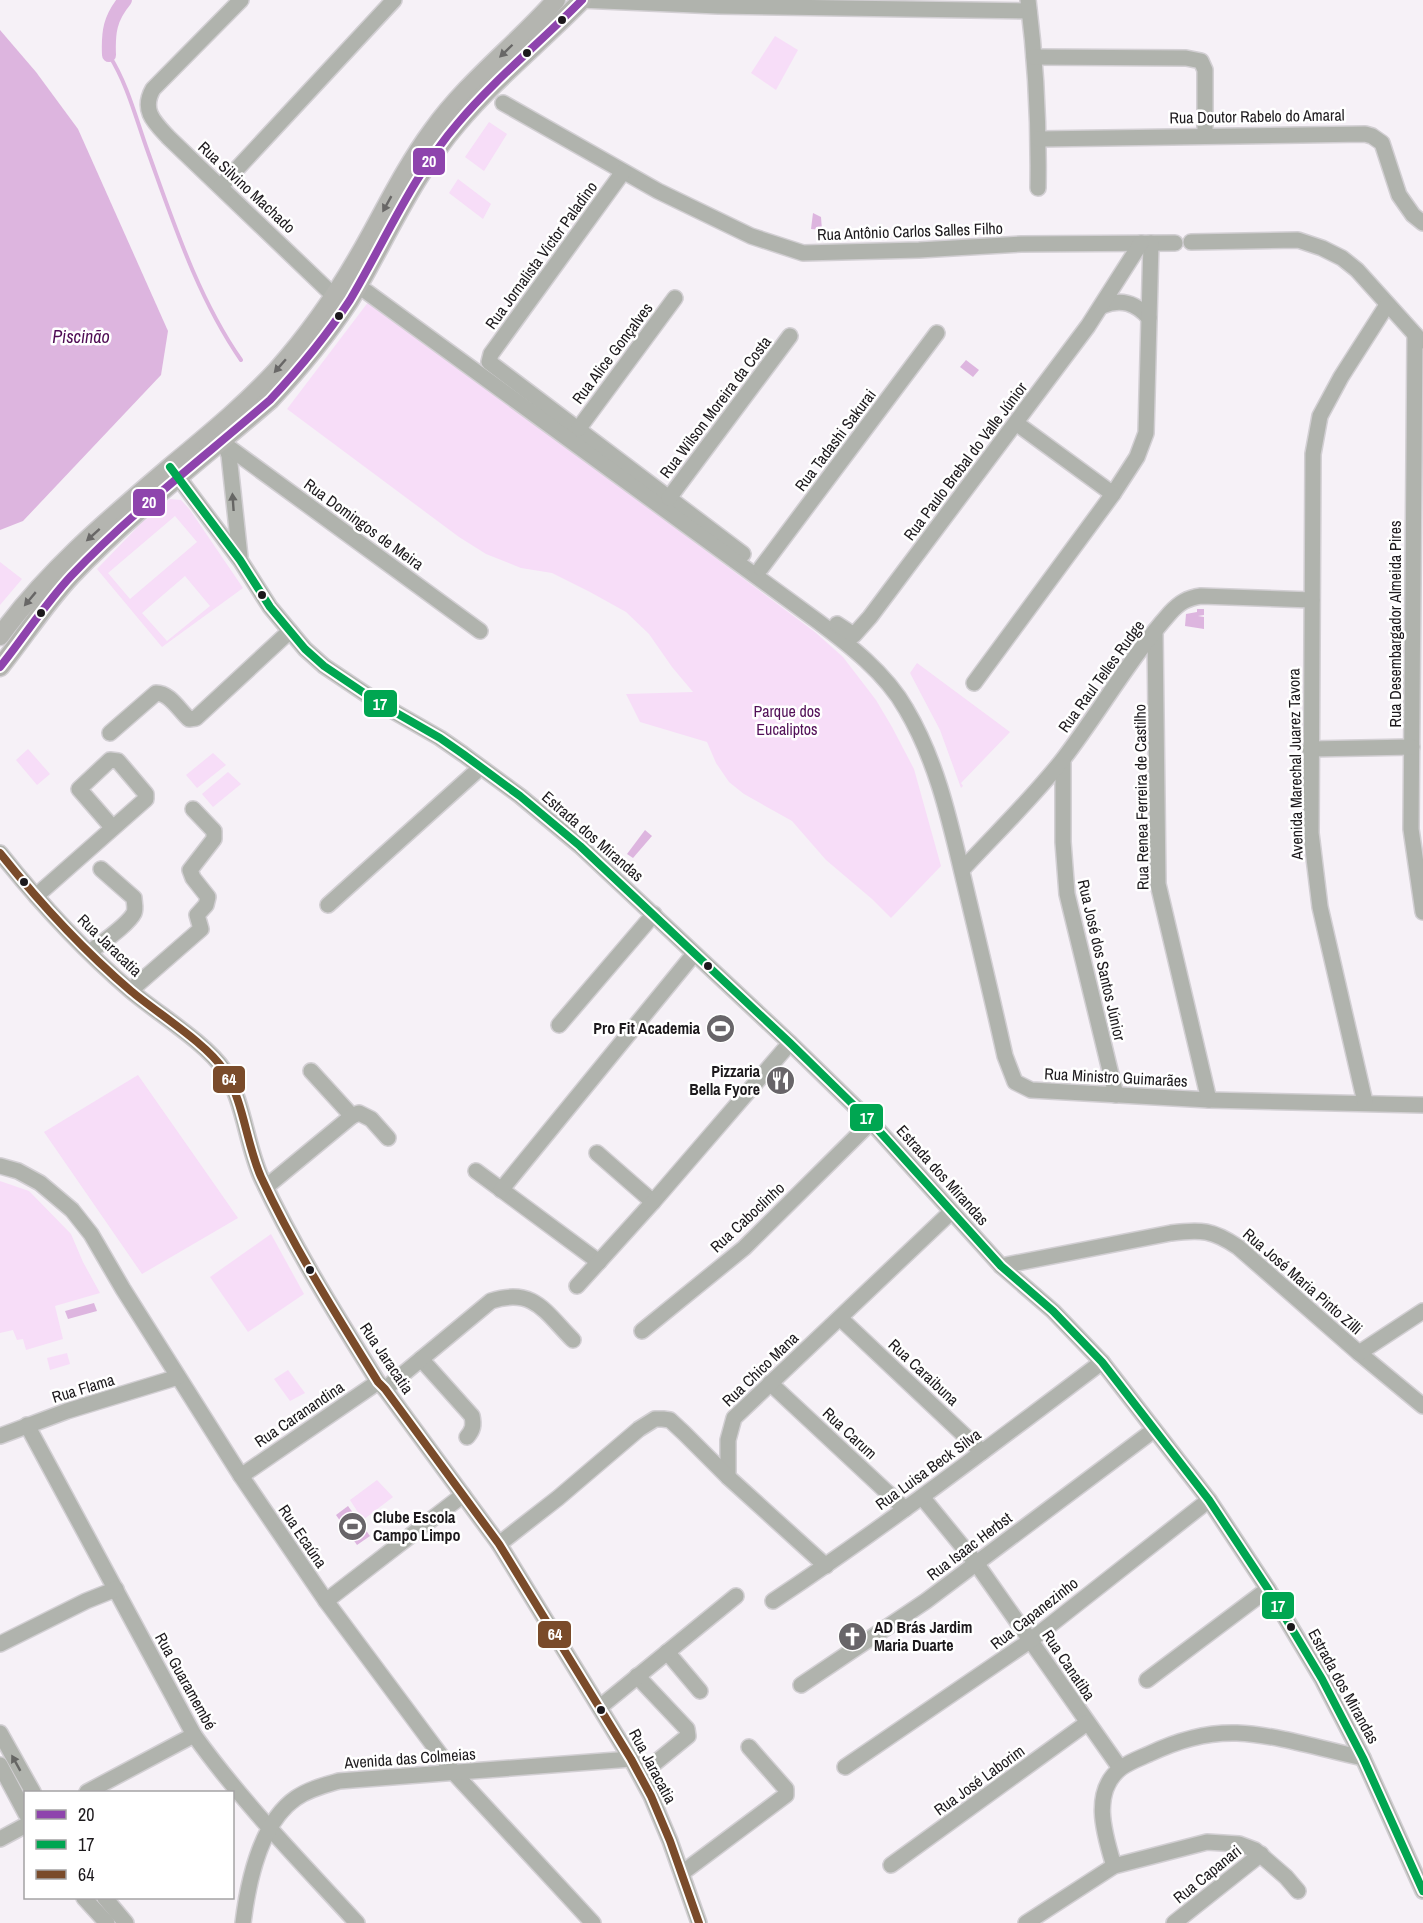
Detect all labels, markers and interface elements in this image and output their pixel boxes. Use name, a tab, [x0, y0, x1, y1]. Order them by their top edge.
unlabelled marker	[556, 14, 568, 26]
one-way arrow	[499, 43, 513, 57]
unlabelled marker	[521, 47, 533, 59]
street label: Rua Doutor Rabelo do Amaral	[1169, 103, 1345, 129]
street label: Rua Silvino Machado	[194, 136, 300, 238]
line badge: 20	[412, 147, 446, 176]
text: 20	[422, 150, 436, 172]
street label: Rua Jornalista Victor Paladino	[480, 177, 602, 333]
one-way arrow	[382, 196, 392, 213]
street label: Rua Antônio Carlos Salles Filho	[817, 217, 1003, 245]
street label: Rua Alice Gonçalves	[567, 298, 657, 408]
unlabelled marker	[333, 310, 345, 322]
water label: Piscinão	[52, 324, 110, 349]
street label: Rua Wilson Moreira da Costa	[654, 331, 776, 483]
one-way arrow	[274, 358, 287, 373]
street label: Rua Paulo Brebal do Valle Júnior	[898, 377, 1032, 545]
street label: Rua Tadashi Sakurai	[789, 384, 881, 496]
street label: Rua Domingos de Meira	[300, 473, 429, 575]
line badge: 20	[132, 488, 166, 517]
text: 20	[142, 491, 156, 513]
one-way arrow	[228, 493, 238, 512]
street label: Rua Desembargador Almeida Pires	[1384, 520, 1406, 728]
one-way arrow	[86, 528, 101, 541]
unlabelled marker	[256, 589, 268, 601]
one-way arrow	[23, 591, 36, 607]
unlabelled marker	[35, 607, 47, 619]
street label: Rua Raul Telles Rudge	[1053, 615, 1149, 737]
street label: Avenida Marechal Juarez Tavora	[1282, 667, 1308, 861]
line badge: 17	[363, 689, 398, 718]
text: 17	[373, 693, 387, 715]
park label: Parque dos Eucaliptos	[753, 700, 821, 740]
street label: Rua Renea Ferreira de Castilho	[1128, 704, 1154, 890]
street label: Estrada dos Mirandas	[537, 786, 649, 886]
unlabelled marker	[18, 876, 30, 888]
street label: Rua José dos Santos Júnior	[1073, 877, 1131, 1043]
street label: Rua Jaracatia	[73, 909, 148, 982]
unlabelled marker	[702, 960, 714, 972]
sports icon: Pro Fit Academia	[705, 1012, 737, 1044]
place label: Pro Fit Academia	[593, 1017, 701, 1039]
place label: Pizzaria Bella Fyore	[689, 1060, 761, 1100]
street label: Rua Ministro Guimarães	[1044, 1062, 1188, 1092]
restaurant icon: Pizzaria Bella Fyore	[765, 1064, 797, 1096]
line badge: 64	[212, 1065, 246, 1094]
text: 64	[222, 1068, 237, 1090]
line badge: 17	[849, 1103, 884, 1132]
text: 17	[860, 1107, 874, 1129]
street label: Estrada dos Mirandas	[892, 1120, 994, 1230]
street label: Rua Caboclinho	[705, 1177, 789, 1257]
street label: Rua José Maria Pinto Zilli	[1239, 1223, 1367, 1339]
unlabelled marker	[304, 1264, 316, 1276]
street label: Rua Jaracatia	[355, 1318, 419, 1399]
street label: Rua Chico Mana	[717, 1326, 804, 1411]
street label: Rua Caraibuna	[884, 1334, 965, 1411]
street label: Rua Flama	[49, 1368, 118, 1408]
street label: Rua Caranandina	[250, 1376, 349, 1452]
street label: Rua Carum	[818, 1402, 882, 1464]
street label: Rua Luisa Beck Silva	[871, 1423, 986, 1515]
street label: Rua Ecaúna	[274, 1500, 333, 1573]
place label: Clube Escola Campo Limpo	[373, 1506, 460, 1546]
street label: Rua Isaac Herbst	[922, 1507, 1016, 1585]
sports icon: Clube Escola Campo Limpo	[336, 1510, 368, 1542]
street label: Rua Capanezinho	[986, 1572, 1082, 1654]
line badge: 17	[1261, 1591, 1295, 1620]
text: 17	[1271, 1595, 1285, 1617]
place label: AD Brás Jardim Maria Duarte	[874, 1616, 972, 1656]
line badge: 64	[537, 1620, 572, 1649]
church icon: AD Brás Jardim Maria Duarte	[837, 1620, 869, 1652]
unlabelled marker	[1285, 1621, 1297, 1633]
text: 64	[548, 1623, 563, 1645]
street label: Rua Canatiba	[1037, 1625, 1101, 1705]
street label: Estrada dos Mirandas	[1303, 1625, 1385, 1747]
street label: Rua Guaramembé	[150, 1628, 222, 1734]
unlabelled marker	[595, 1704, 607, 1716]
street label: Rua Jaracatia	[624, 1725, 682, 1808]
street label: Rua José Laborim	[929, 1740, 1029, 1820]
street label: Avenida das Colmeias	[343, 1742, 476, 1774]
one-way arrow	[11, 1755, 22, 1771]
legend	[24, 1791, 234, 1899]
text: 20	[78, 1802, 94, 1827]
text: 17	[78, 1832, 94, 1857]
street label: Rua Capanari	[1168, 1840, 1246, 1908]
text: 64	[78, 1862, 94, 1887]

